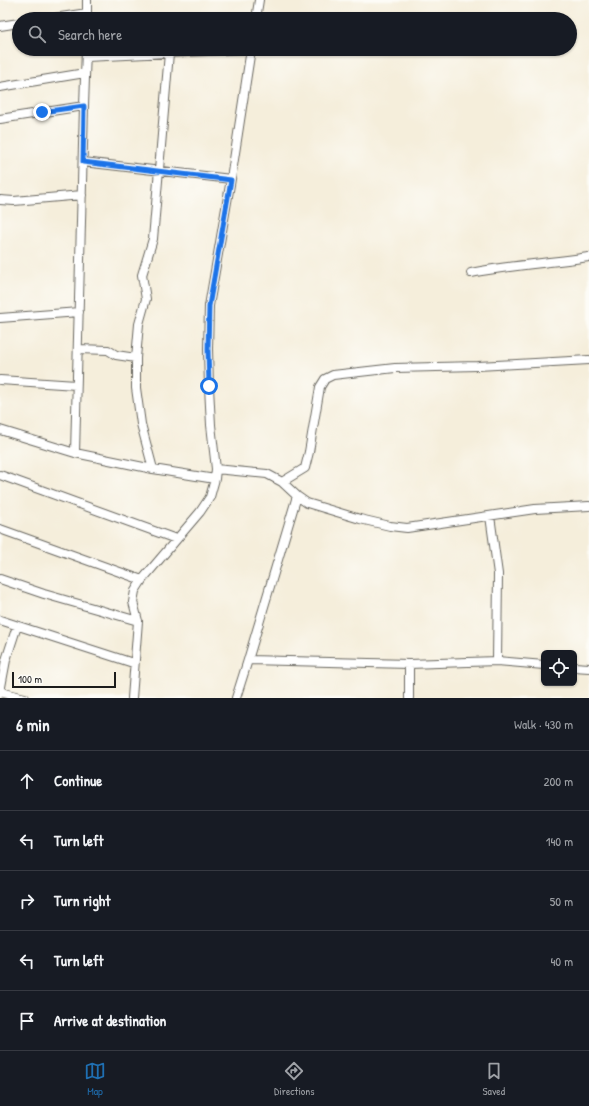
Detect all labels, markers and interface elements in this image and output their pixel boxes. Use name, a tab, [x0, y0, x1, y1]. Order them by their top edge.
search box	[12, 12, 577, 56]
icon: search	[26, 23, 48, 45]
text: Search here	[58, 24, 122, 45]
route end	[33, 103, 51, 121]
route start	[200, 377, 218, 395]
map controls	[541, 650, 577, 686]
button: locate	[541, 650, 577, 686]
scale bar	[12, 670, 116, 689]
text: 100 m	[18, 672, 42, 686]
text: 6 min	[16, 713, 50, 736]
text: Walk · 430 m	[514, 715, 573, 733]
icon: ahead	[16, 770, 38, 792]
text: Continue	[54, 770, 102, 791]
text: 200 m	[543, 772, 573, 790]
icon: left	[16, 830, 38, 852]
text: Turn left	[54, 830, 104, 851]
text: 140 m	[546, 832, 573, 850]
icon: right	[16, 890, 38, 912]
text: Turn right	[54, 890, 110, 911]
text: 50 m	[550, 892, 573, 910]
icon: left	[16, 950, 38, 972]
text: Turn left	[54, 950, 104, 971]
text: 40 m	[550, 952, 573, 970]
icon: arrive	[16, 1010, 38, 1032]
text: Arrive at destination	[54, 1010, 166, 1031]
tab: Map	[84, 1060, 106, 1098]
tab: Directions	[274, 1060, 315, 1098]
tab: Saved	[483, 1060, 505, 1098]

